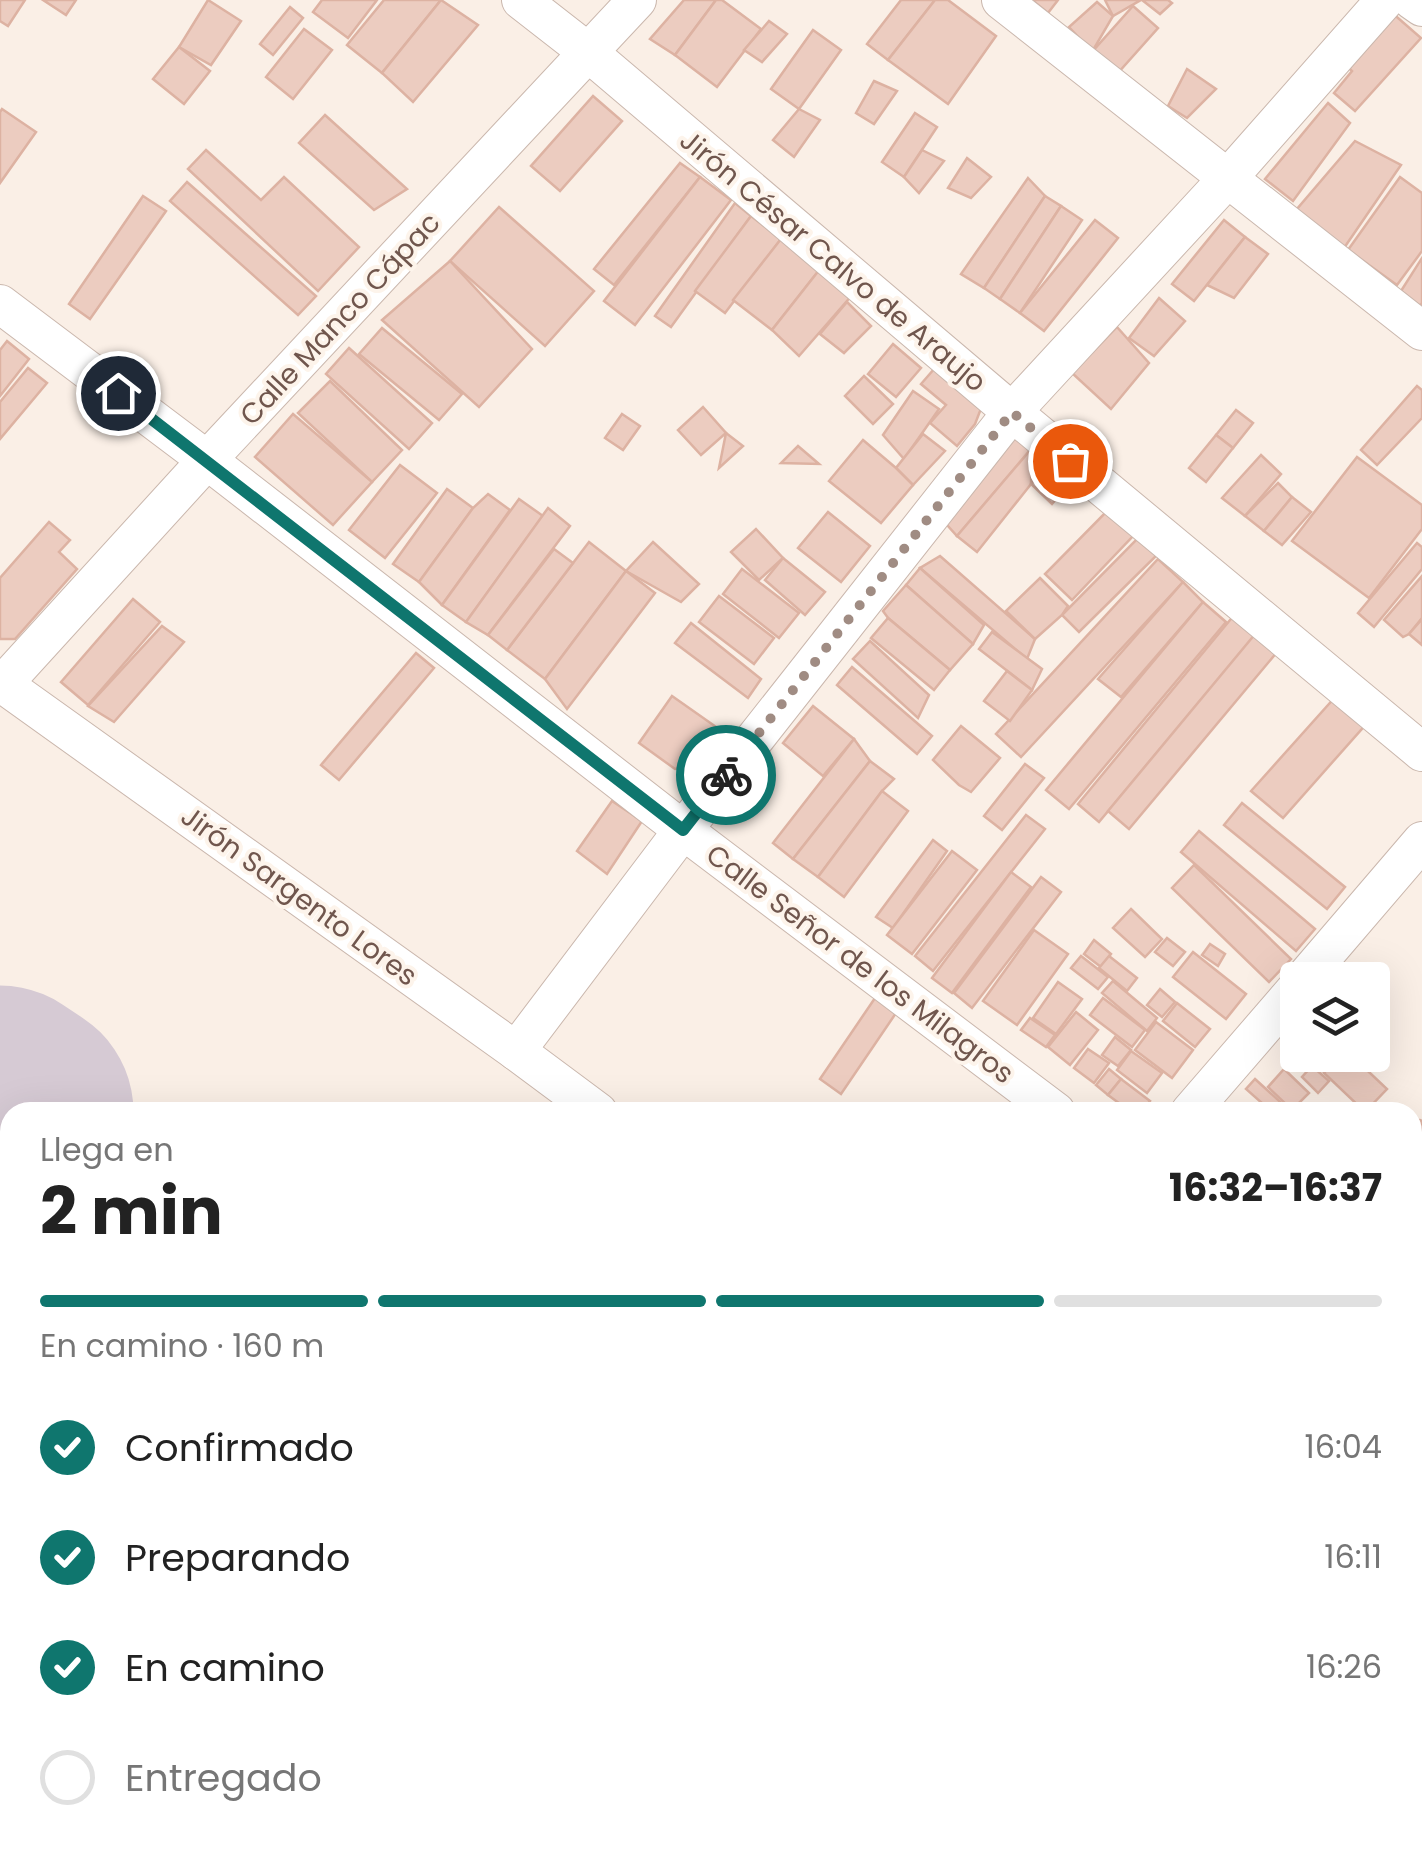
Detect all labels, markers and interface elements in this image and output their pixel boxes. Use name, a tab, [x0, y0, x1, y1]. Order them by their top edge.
street label: Jirón César Calvo de Araujo	[671, 121, 995, 401]
street label: Calle Manco Cápac	[231, 204, 449, 434]
pin	[76, 351, 161, 436]
icon: home	[91, 366, 146, 421]
pin	[1028, 419, 1113, 504]
icon: bag	[1043, 434, 1098, 489]
courier	[676, 725, 776, 825]
icon: bike	[699, 748, 754, 803]
street label: Jirón Sargento Lores	[173, 797, 425, 995]
street label: Calle Señor de los Milagros	[698, 835, 1022, 1093]
map controls	[1280, 962, 1390, 1072]
button: layers	[1280, 962, 1390, 1072]
text: Llega en	[40, 1127, 174, 1172]
text: 16:32–16:37	[1169, 1161, 1382, 1214]
text: 2 min	[40, 1166, 223, 1257]
text: En camino · 160 m	[40, 1323, 324, 1368]
icon: check	[40, 1420, 95, 1475]
text: Confirmado	[125, 1421, 354, 1474]
text: 16:04	[1304, 1424, 1382, 1469]
icon: check	[40, 1530, 95, 1585]
text: Preparando	[125, 1531, 350, 1584]
text: 16:11	[1324, 1534, 1382, 1579]
icon: check	[40, 1640, 95, 1695]
text: En camino	[125, 1641, 325, 1694]
text: 16:26	[1306, 1644, 1382, 1689]
text: Entregado	[125, 1751, 322, 1804]

